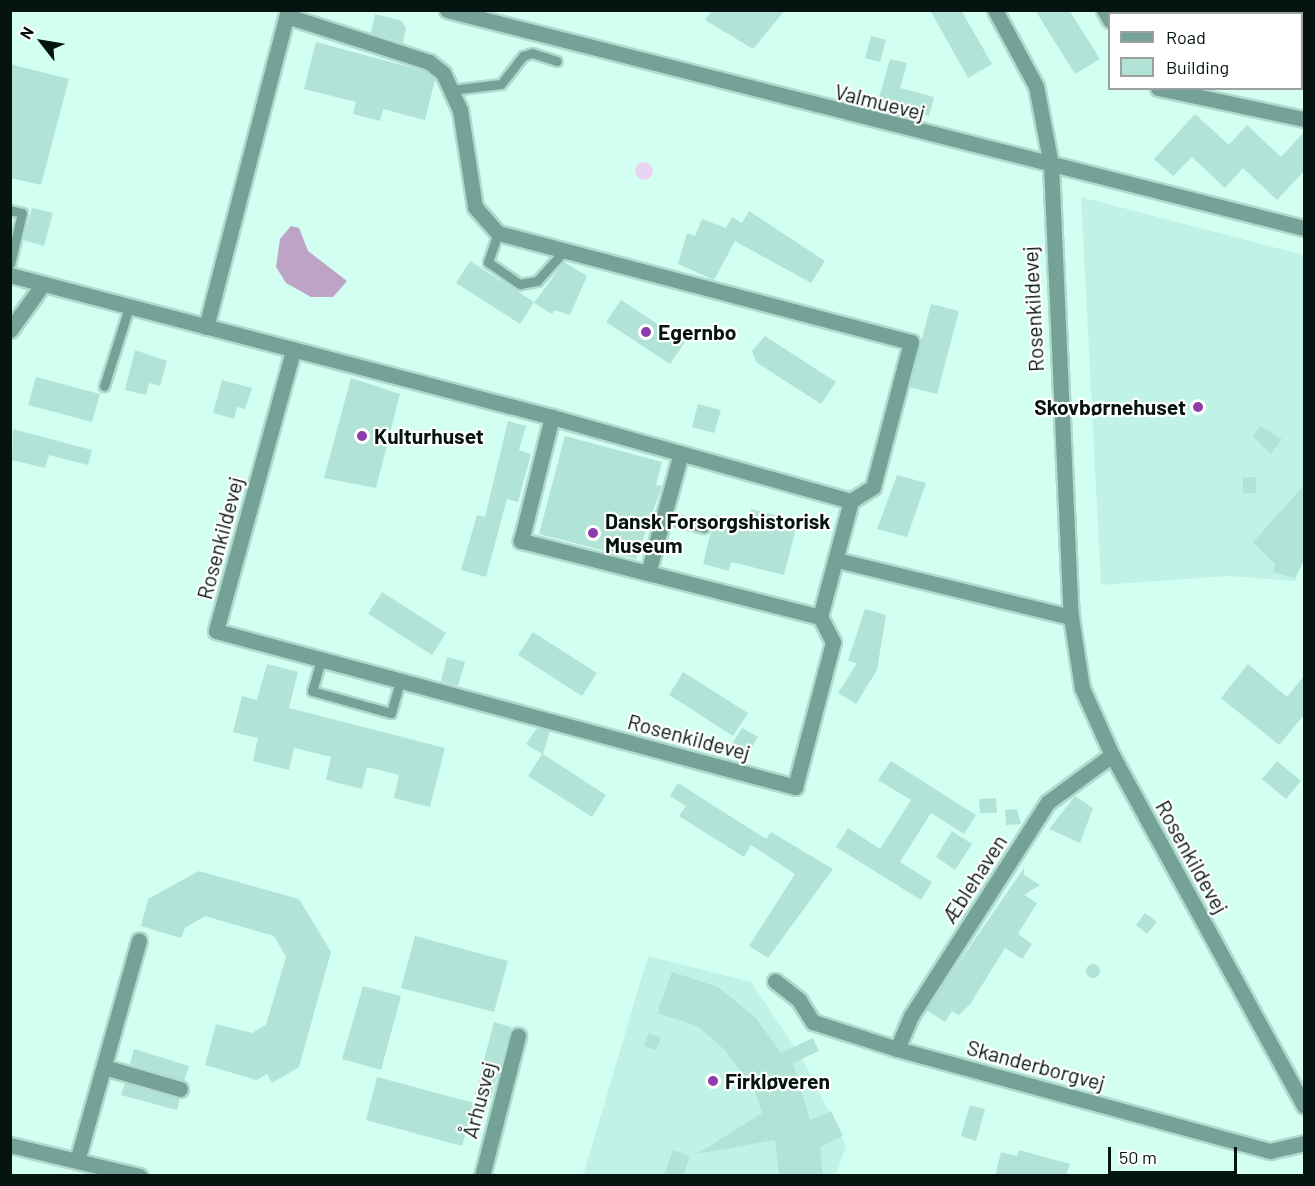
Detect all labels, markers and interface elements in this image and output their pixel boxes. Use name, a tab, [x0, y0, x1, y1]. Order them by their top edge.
north arrow	[12, 12, 72, 72]
legend	[1108, 12, 1303, 90]
text: N	[15, 23, 37, 42]
text: Road	[1166, 26, 1206, 48]
text: Building	[1166, 56, 1229, 78]
street label: Valmuevej	[832, 79, 928, 125]
street label: Rosenkildevej	[1017, 245, 1049, 373]
place label: Egernbo	[658, 319, 736, 345]
marker: Egernbo	[639, 325, 653, 339]
place label: Skovbørnehuset	[1034, 394, 1186, 420]
marker: Skovbørnehuset	[1191, 400, 1205, 414]
place label: Kulturhuset	[374, 423, 484, 449]
marker: Kulturhuset	[355, 429, 369, 443]
street label: Rosenkildevej	[192, 474, 248, 602]
place label: Dansk Forsorgshistorisk Museum	[605, 508, 831, 558]
marker: Dansk Forsorgshistorisk Museum	[586, 526, 600, 540]
street label: Rosenkildevej	[625, 709, 753, 765]
street label: Rosenkildevej	[1150, 796, 1234, 918]
street label: Æblehaven	[936, 830, 1012, 928]
street label: Skanderborgvej	[964, 1034, 1108, 1096]
street label: Århusvej	[457, 1059, 501, 1141]
place label: Firkløveren	[725, 1068, 830, 1094]
marker: Firkløveren	[706, 1074, 720, 1088]
scale bar	[1111, 1135, 1240, 1173]
text: 50 m	[1119, 1146, 1157, 1168]

